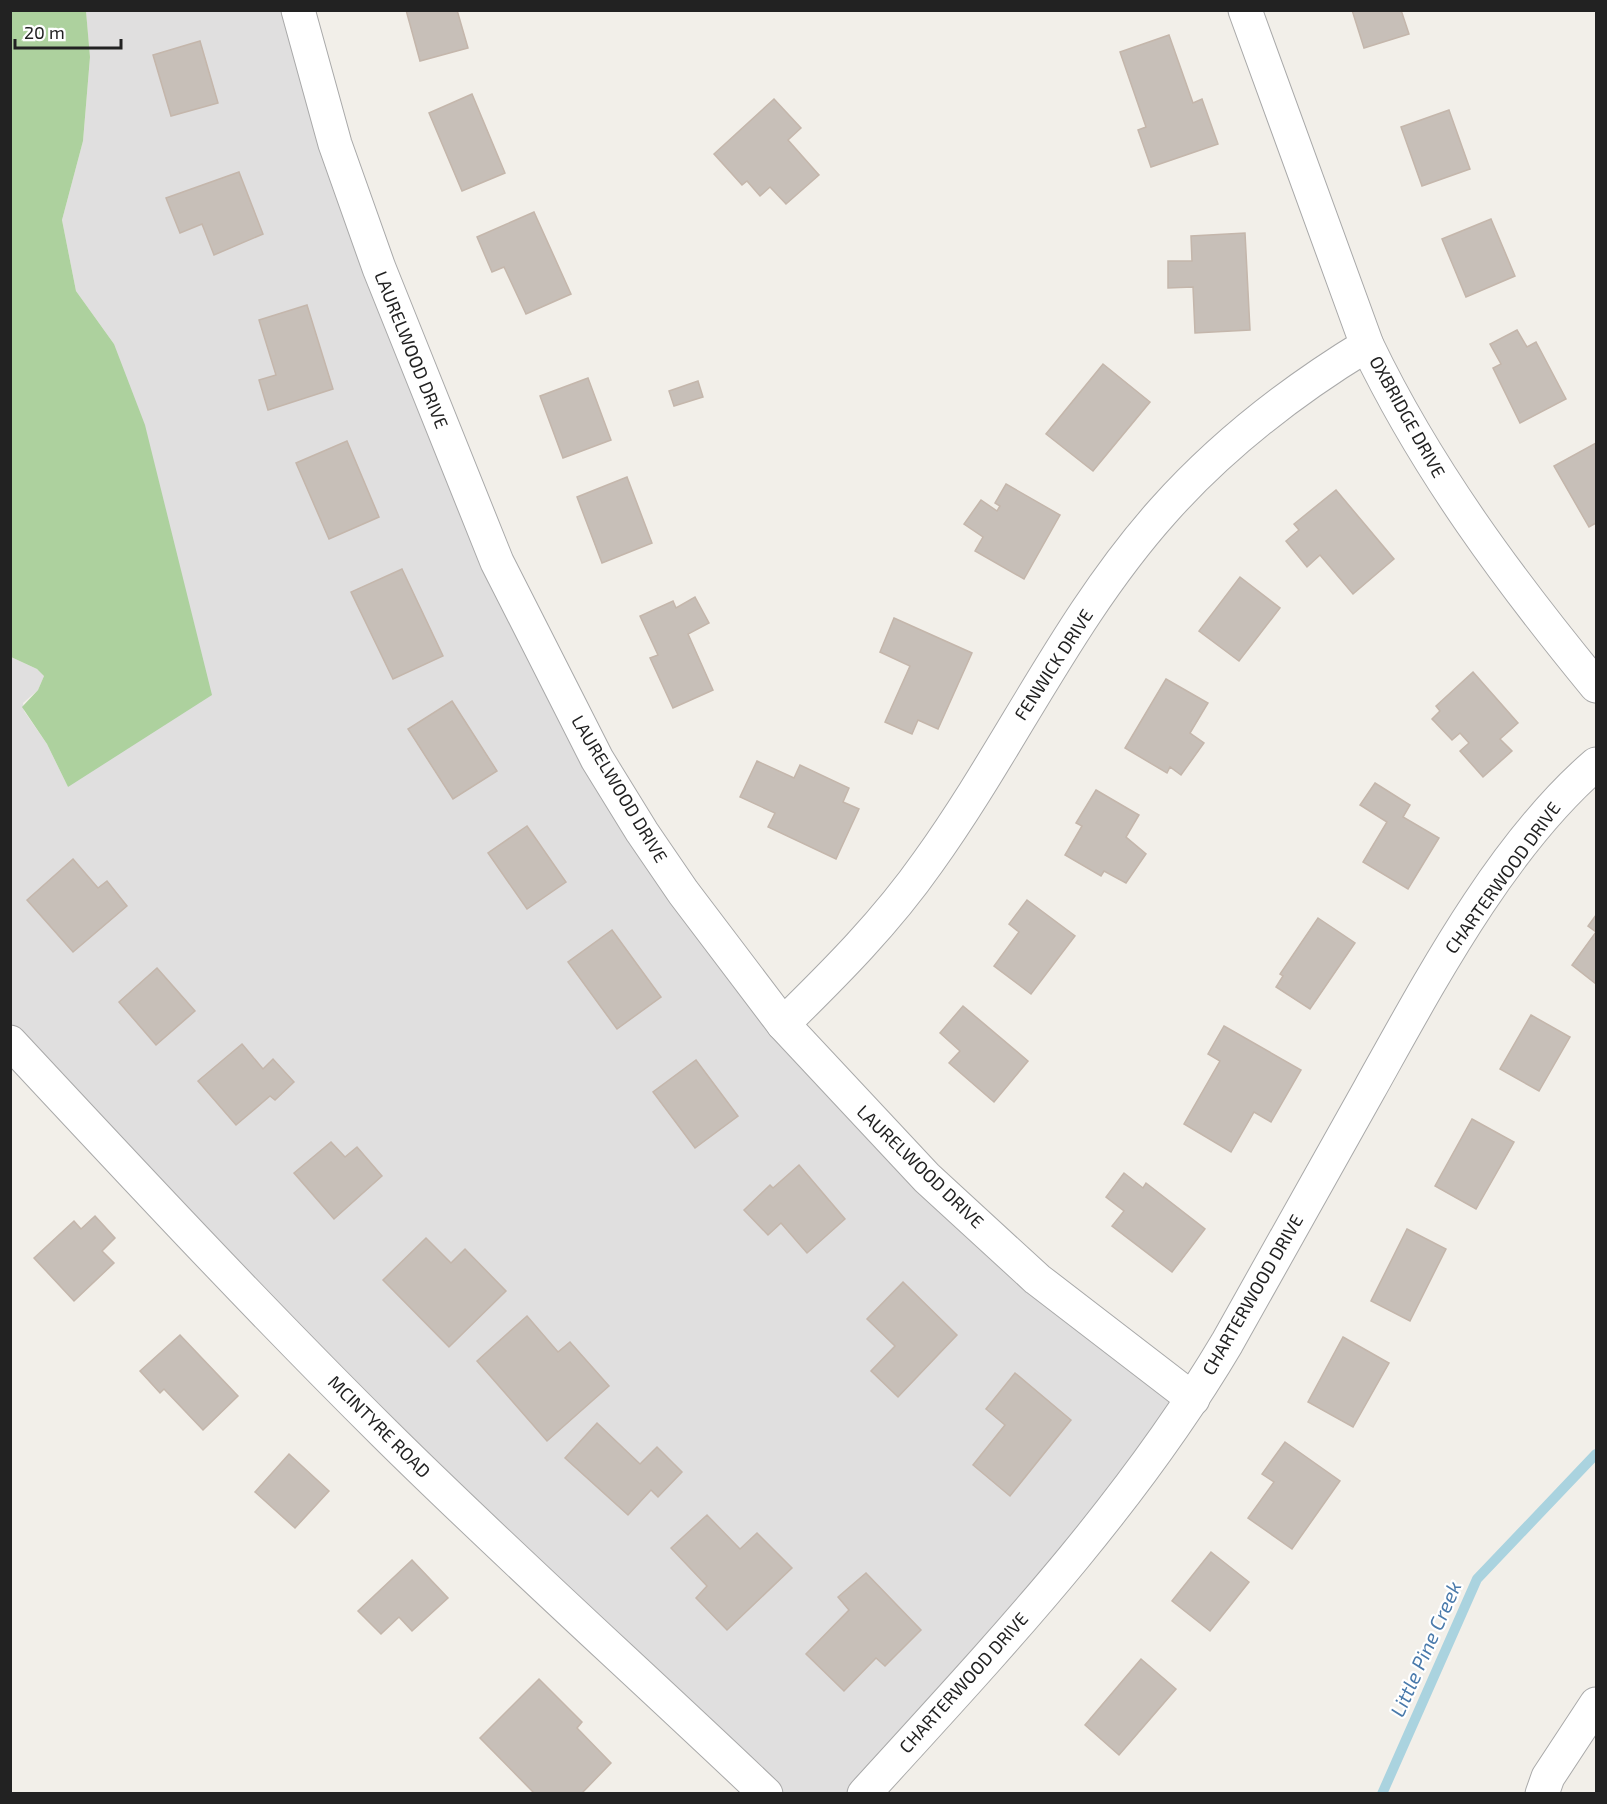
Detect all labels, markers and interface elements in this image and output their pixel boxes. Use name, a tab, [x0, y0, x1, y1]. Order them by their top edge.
scale bar	[15, 12, 122, 50]
text: 20 m	[24, 21, 65, 43]
street label: LAURELWOOD DRIVE	[370, 268, 454, 432]
street label: OXBRIDGE DRIVE	[1365, 352, 1450, 481]
street label: FENWICK DRIVE	[1009, 605, 1097, 724]
street label: LAURELWOOD DRIVE	[567, 711, 673, 866]
street label: CHARTERWOOD DRIVE	[1440, 797, 1565, 957]
street label: LAURELWOOD DRIVE	[853, 1100, 989, 1233]
street label: CHARTERWOOD DRIVE	[1197, 1210, 1307, 1379]
street label: MCINTYRE ROAD	[324, 1371, 435, 1482]
water label: Little Pine Creek	[1384, 1577, 1466, 1720]
street label: CHARTERWOOD DRIVE	[894, 1607, 1032, 1757]

